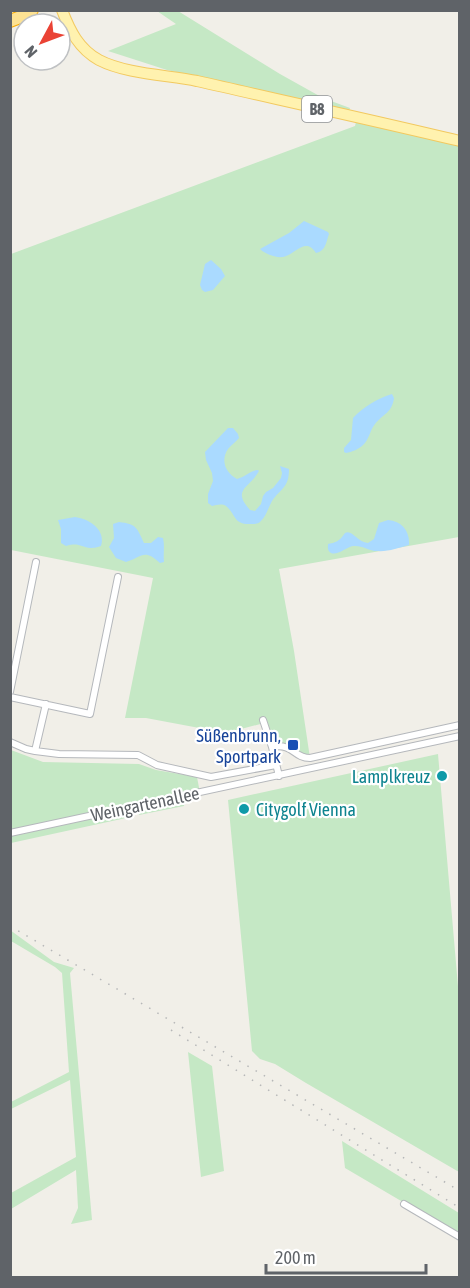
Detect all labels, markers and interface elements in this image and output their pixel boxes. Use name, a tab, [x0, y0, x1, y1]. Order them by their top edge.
north arrow	[12, 12, 72, 72]
text: N	[21, 42, 41, 61]
road number: B8	[302, 96, 332, 122]
place label: Süßenbrunn, Sportpark	[196, 725, 281, 767]
marker: Süßenbrunn, Sportpark	[286, 738, 300, 752]
place label: Lamplkreuz	[352, 766, 431, 787]
marker: Lamplkreuz	[435, 769, 449, 783]
street label: Weingartenallee	[89, 782, 201, 826]
place label: Citygolf Vienna	[256, 799, 356, 820]
marker: Citygolf Vienna	[237, 802, 251, 816]
scale bar	[266, 1237, 426, 1275]
text: 200 m	[275, 1247, 316, 1268]

